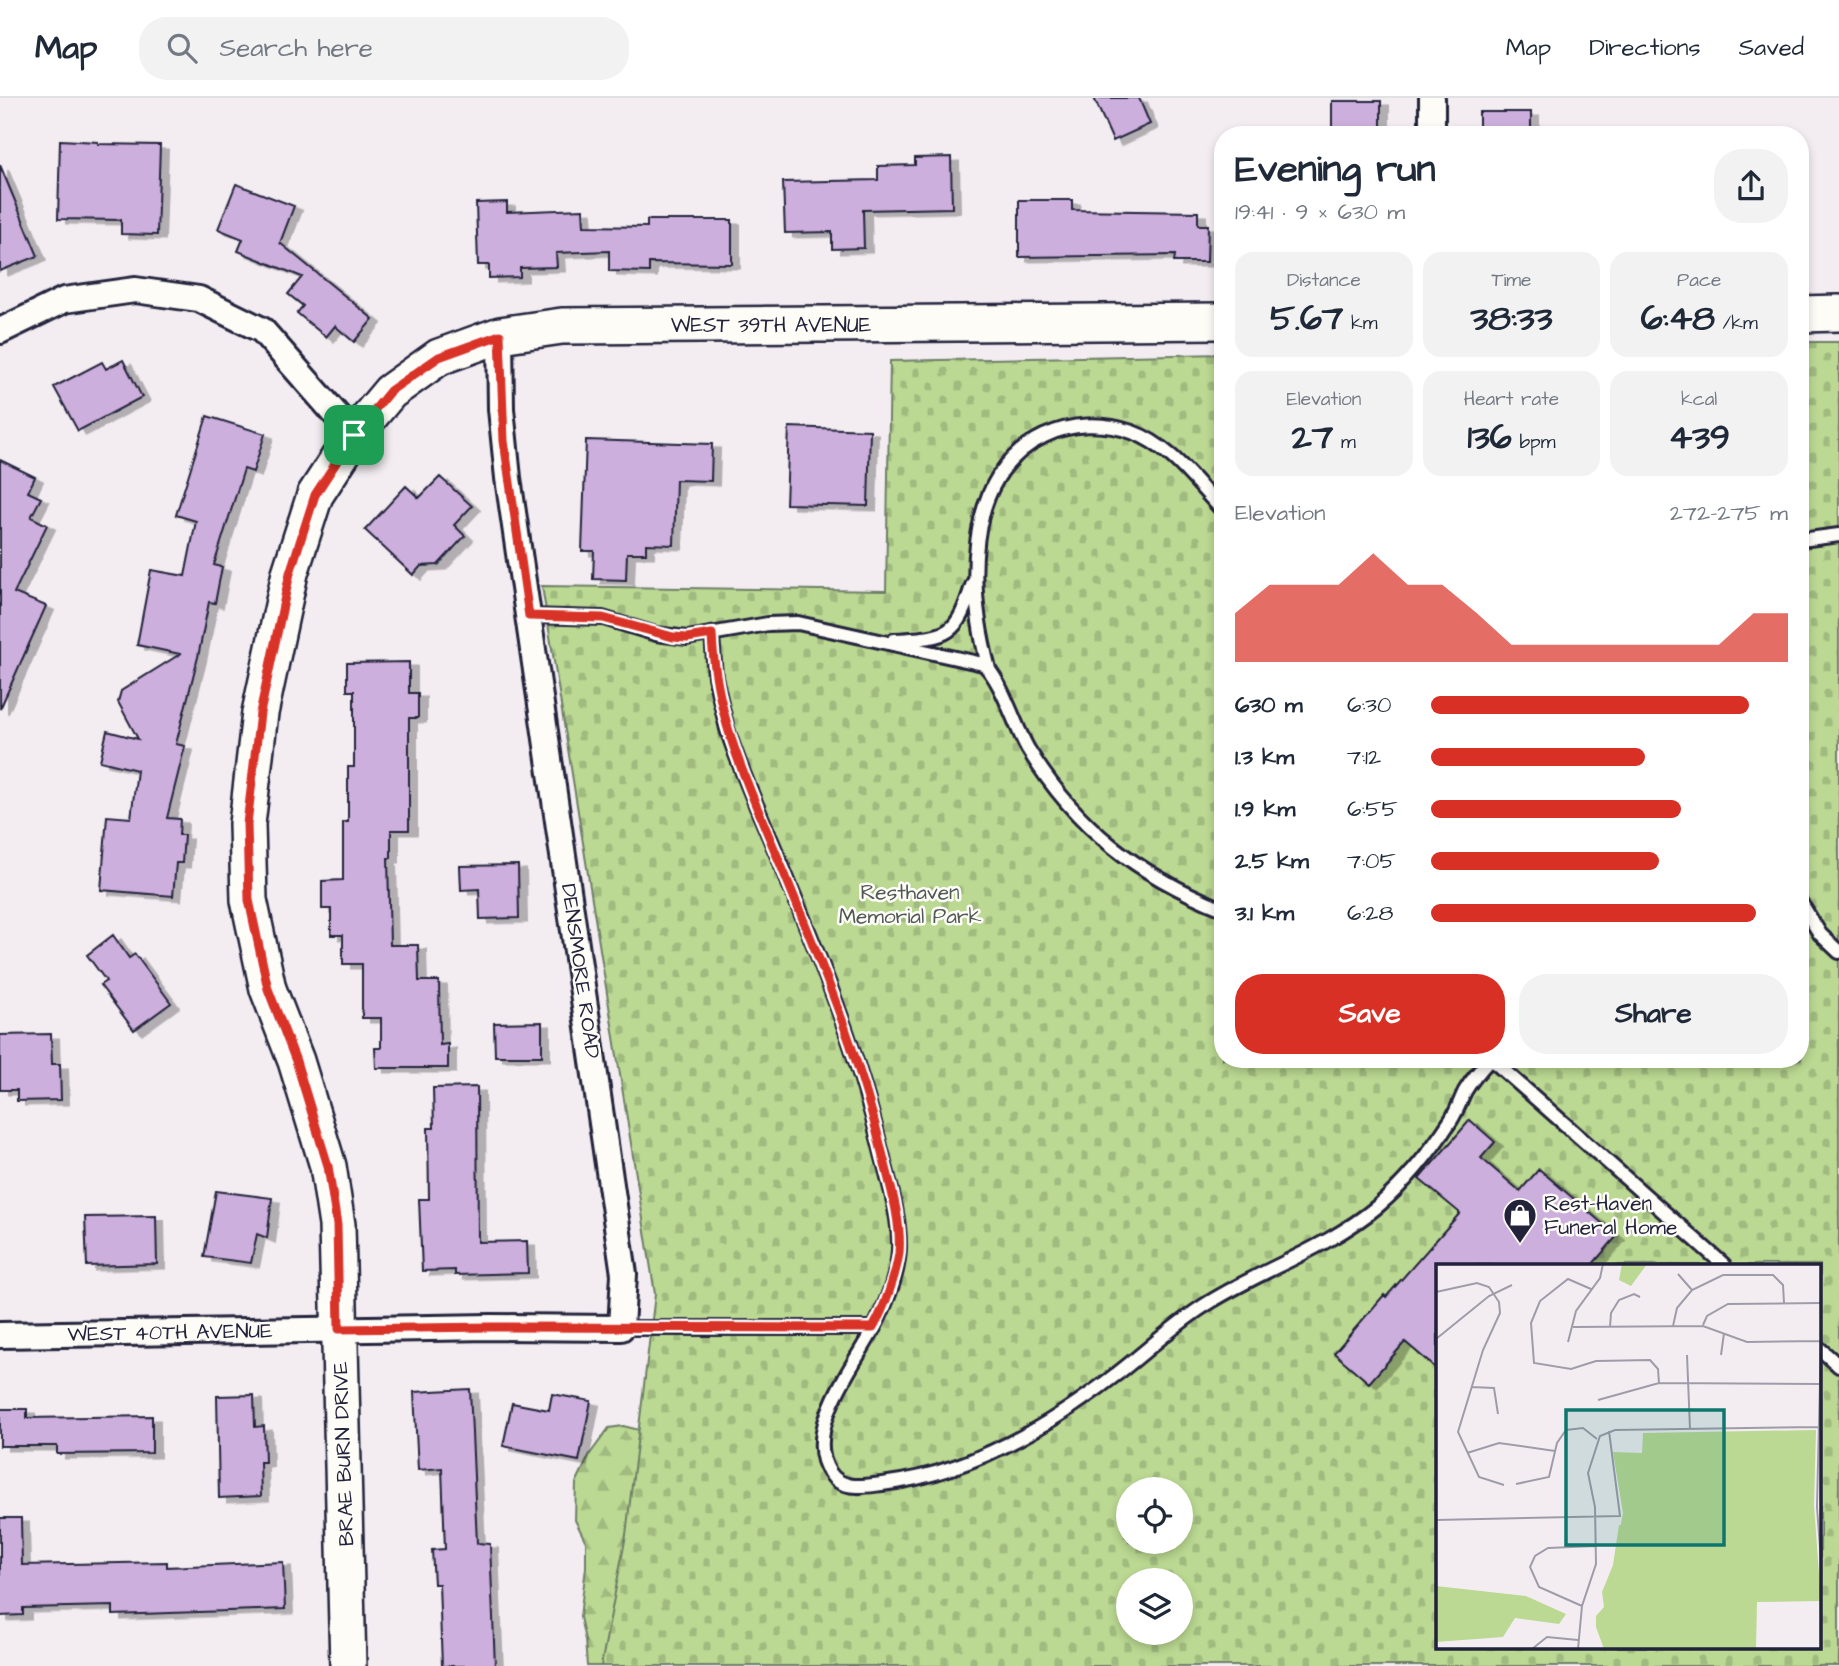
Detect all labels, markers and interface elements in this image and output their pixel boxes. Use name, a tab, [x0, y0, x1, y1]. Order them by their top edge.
search box	[139, 17, 629, 80]
text: Map	[35, 25, 97, 71]
icon: search	[163, 29, 201, 67]
text: Search here	[219, 30, 373, 66]
text: Map	[1506, 31, 1551, 65]
text: Directions	[1589, 31, 1701, 65]
text: Saved	[1739, 31, 1804, 65]
text: Evening run	[1235, 144, 1436, 196]
button: share	[1714, 149, 1788, 223]
text: 19:41 · 9 × 630 m	[1235, 196, 1405, 228]
text: Distance	[1287, 267, 1361, 294]
text: Time	[1492, 267, 1531, 294]
text: Pace	[1677, 267, 1721, 294]
text: 5.67	[1270, 294, 1343, 343]
text: 38:33	[1471, 294, 1552, 343]
text: 6:48	[1641, 294, 1715, 343]
text: km	[1343, 310, 1377, 337]
text: /km	[1715, 310, 1758, 337]
street label: WEST 39TH AVENUE	[671, 311, 872, 340]
text: Elevation	[1286, 386, 1361, 413]
text: Heart rate	[1464, 386, 1559, 413]
text: kcal	[1681, 386, 1717, 413]
pin	[324, 405, 384, 465]
text: 27	[1292, 413, 1333, 462]
text: 136	[1468, 413, 1512, 462]
text: 439	[1668, 413, 1730, 462]
icon: arrive	[335, 416, 373, 454]
text: m	[1333, 429, 1356, 456]
text: bpm	[1512, 429, 1555, 456]
text: Elevation	[1235, 497, 1326, 529]
text: 272–275 m	[1670, 497, 1788, 529]
text: 630 m	[1235, 689, 1303, 721]
text: 6:30	[1347, 689, 1391, 721]
text: 1.3 km	[1235, 741, 1294, 773]
text: 7:12	[1347, 741, 1381, 773]
text: 1.9 km	[1235, 793, 1296, 825]
text: 6:55	[1347, 793, 1398, 825]
text: 2.5 km	[1235, 845, 1309, 877]
text: 7:05	[1347, 845, 1396, 877]
park label: Resthaven Memorial Park	[839, 878, 981, 931]
street label: DENSMORE ROAD	[554, 882, 607, 1061]
text: 3.1 km	[1235, 897, 1294, 929]
text: 6:28	[1347, 897, 1393, 929]
button: Save	[1235, 974, 1505, 1054]
button: Share	[1519, 974, 1788, 1054]
place label: Rest-Haven Funeral Home	[1544, 1189, 1677, 1242]
shop icon: Rest-Haven Funeral Home	[1501, 1196, 1539, 1245]
inset map	[1436, 1264, 1822, 1648]
street label: WEST 40TH AVENUE	[67, 1316, 273, 1349]
street label: BRAE BURN DRIVE	[326, 1361, 361, 1547]
map controls	[1116, 1477, 1193, 1645]
button: locate	[1116, 1477, 1193, 1554]
button: layers	[1116, 1568, 1193, 1645]

